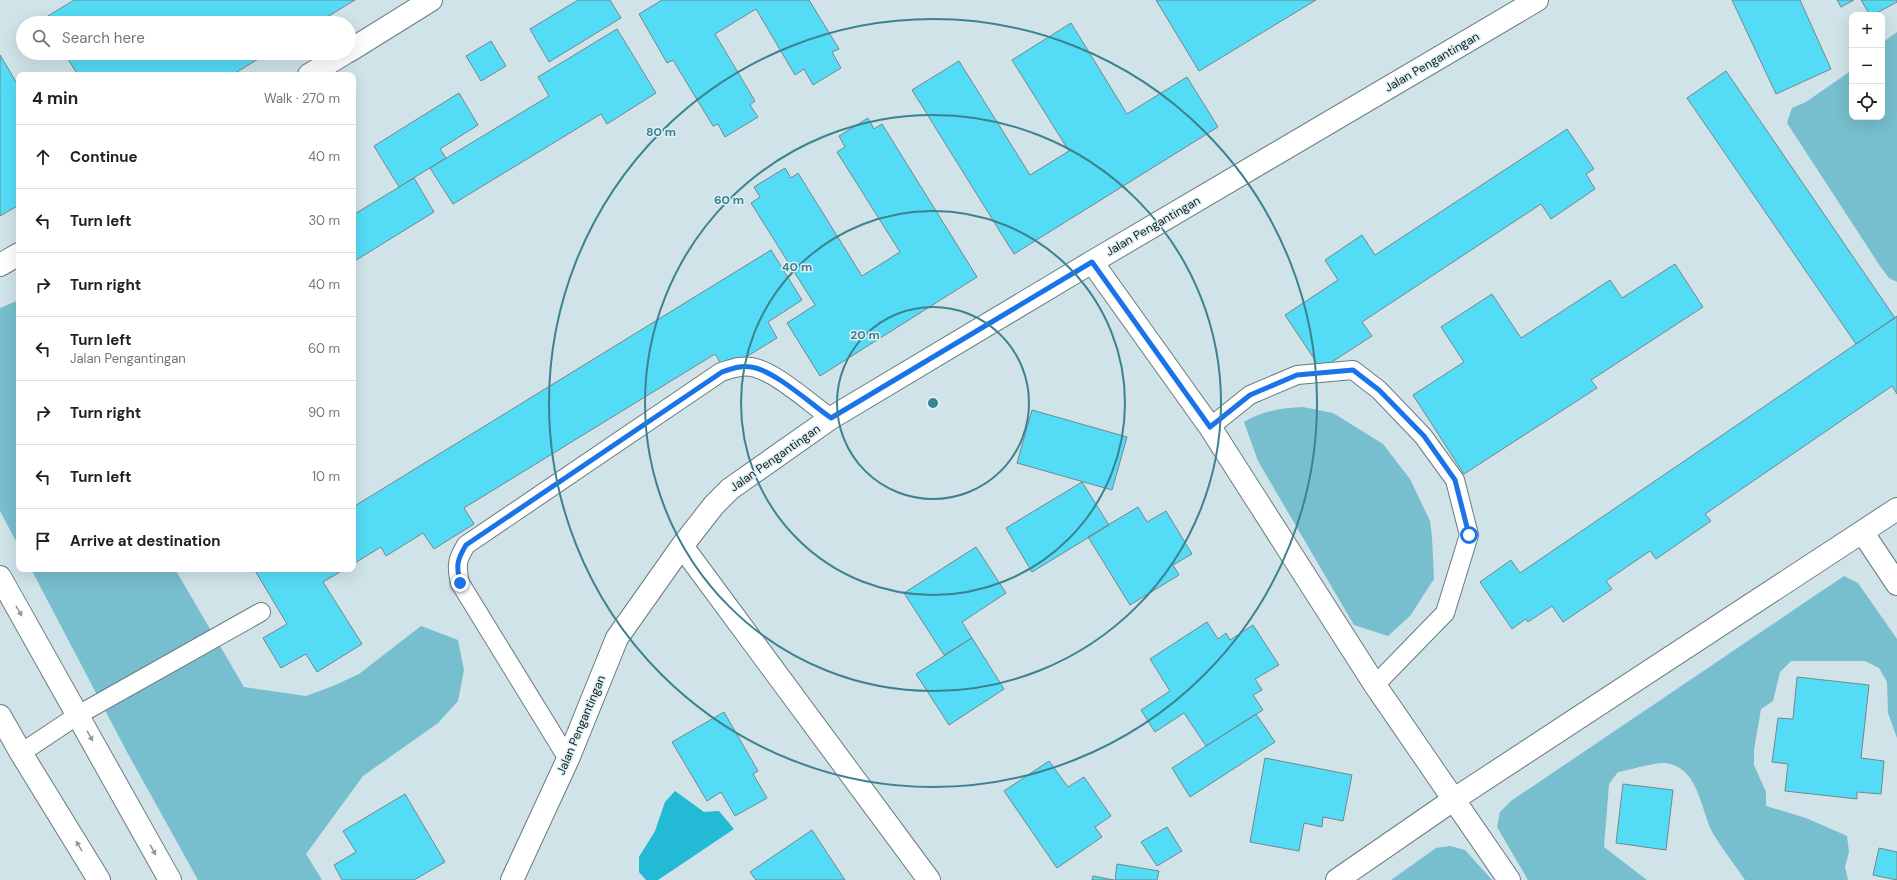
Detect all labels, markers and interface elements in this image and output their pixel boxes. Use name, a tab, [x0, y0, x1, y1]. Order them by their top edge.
map controls	[1849, 12, 1885, 120]
button: +	[1849, 12, 1885, 48]
search box	[16, 16, 356, 60]
icon: search	[30, 27, 52, 49]
text: Search here	[62, 28, 145, 48]
street label: Jalan Pengantingan	[1382, 28, 1482, 96]
button: −	[1849, 48, 1885, 84]
button: locate	[1849, 84, 1885, 120]
text: 4 min	[32, 87, 78, 109]
text: Walk · 270 m	[264, 90, 340, 107]
text: 80 m	[646, 124, 676, 140]
icon: ahead	[32, 146, 54, 168]
text: Continue	[70, 147, 138, 167]
text: 40 m	[308, 148, 340, 165]
text: 60 m	[714, 192, 744, 208]
street label: Jalan Pengantingan	[1103, 192, 1203, 260]
icon: left	[32, 210, 54, 232]
text: Turn left	[70, 211, 131, 231]
text: 30 m	[308, 212, 340, 229]
text: 40 m	[782, 259, 812, 275]
icon: right	[32, 274, 54, 296]
text: Turn right	[70, 275, 141, 295]
text: 40 m	[308, 276, 340, 293]
text: 20 m	[850, 327, 880, 343]
text: Turn left	[70, 330, 131, 350]
icon: left	[32, 338, 54, 360]
text: 60 m	[308, 340, 340, 357]
text: Jalan Pengantingan	[70, 350, 186, 367]
centre of rings	[926, 396, 940, 410]
icon: right	[32, 402, 54, 424]
text: Turn right	[70, 403, 141, 423]
text: 90 m	[308, 404, 340, 421]
street label: Jalan Pengantingan	[727, 421, 823, 495]
icon: left	[32, 466, 54, 488]
text: Turn left	[70, 467, 131, 487]
text: 10 m	[312, 468, 340, 485]
route start	[1460, 526, 1478, 544]
icon: arrive	[32, 530, 54, 552]
text: Arrive at destination	[70, 531, 221, 551]
route end	[451, 574, 469, 592]
one-way arrow	[16, 605, 23, 617]
street label: Jalan Pengantingan	[553, 673, 609, 777]
one-way arrow	[87, 731, 94, 742]
one-way arrow	[75, 840, 82, 852]
one-way arrow	[150, 844, 157, 856]

